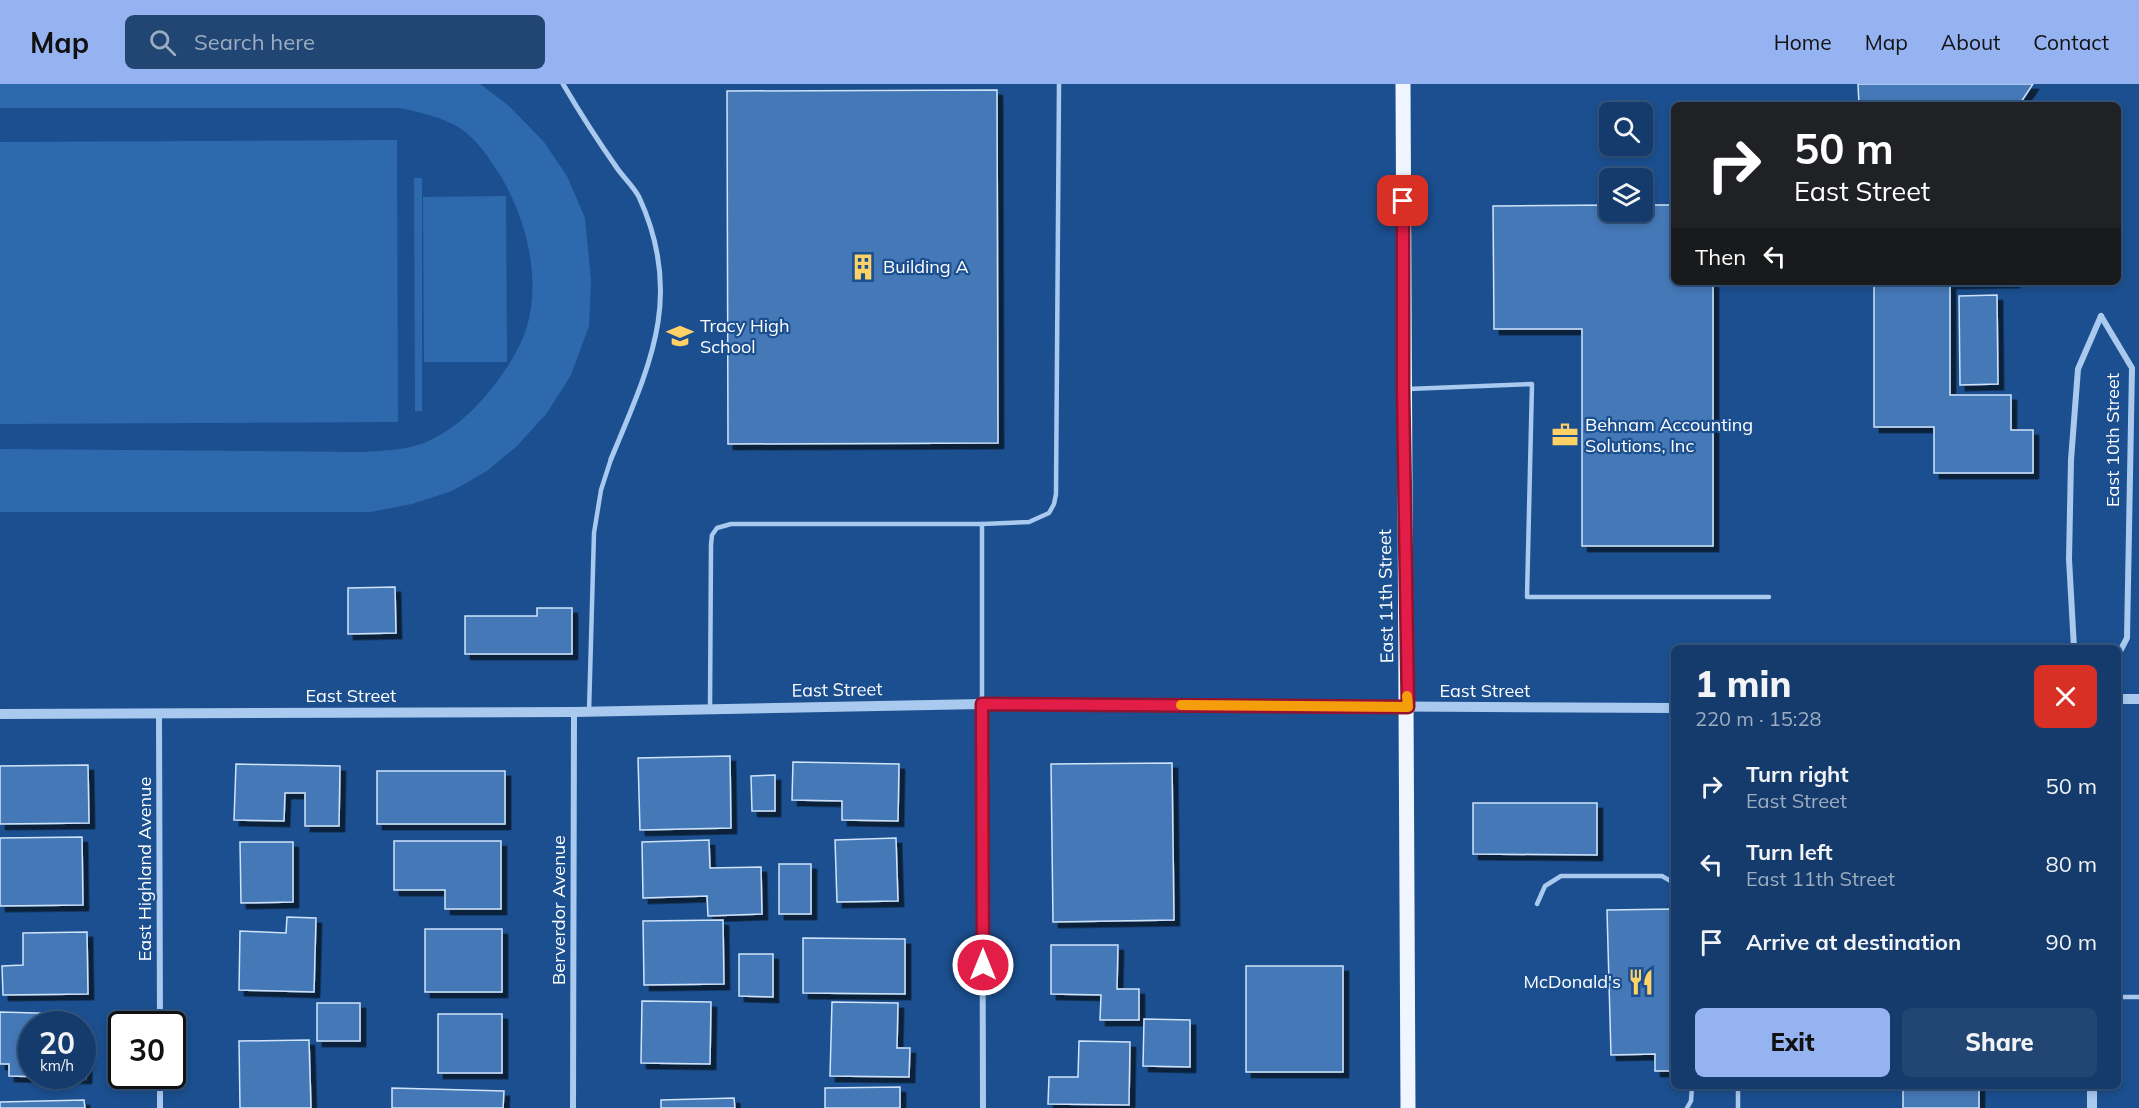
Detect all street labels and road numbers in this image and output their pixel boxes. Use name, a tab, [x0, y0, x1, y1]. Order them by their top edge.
street label: East 10th Street	[2101, 373, 2124, 507]
street label: East 11th Street	[1373, 529, 1398, 663]
street label: East Street	[791, 677, 883, 702]
street label: East Street	[1440, 679, 1530, 702]
street label: East Street	[306, 684, 396, 707]
street label: East Highland Avenue	[133, 777, 156, 961]
street label: Berverdor Avenue	[547, 835, 570, 985]

